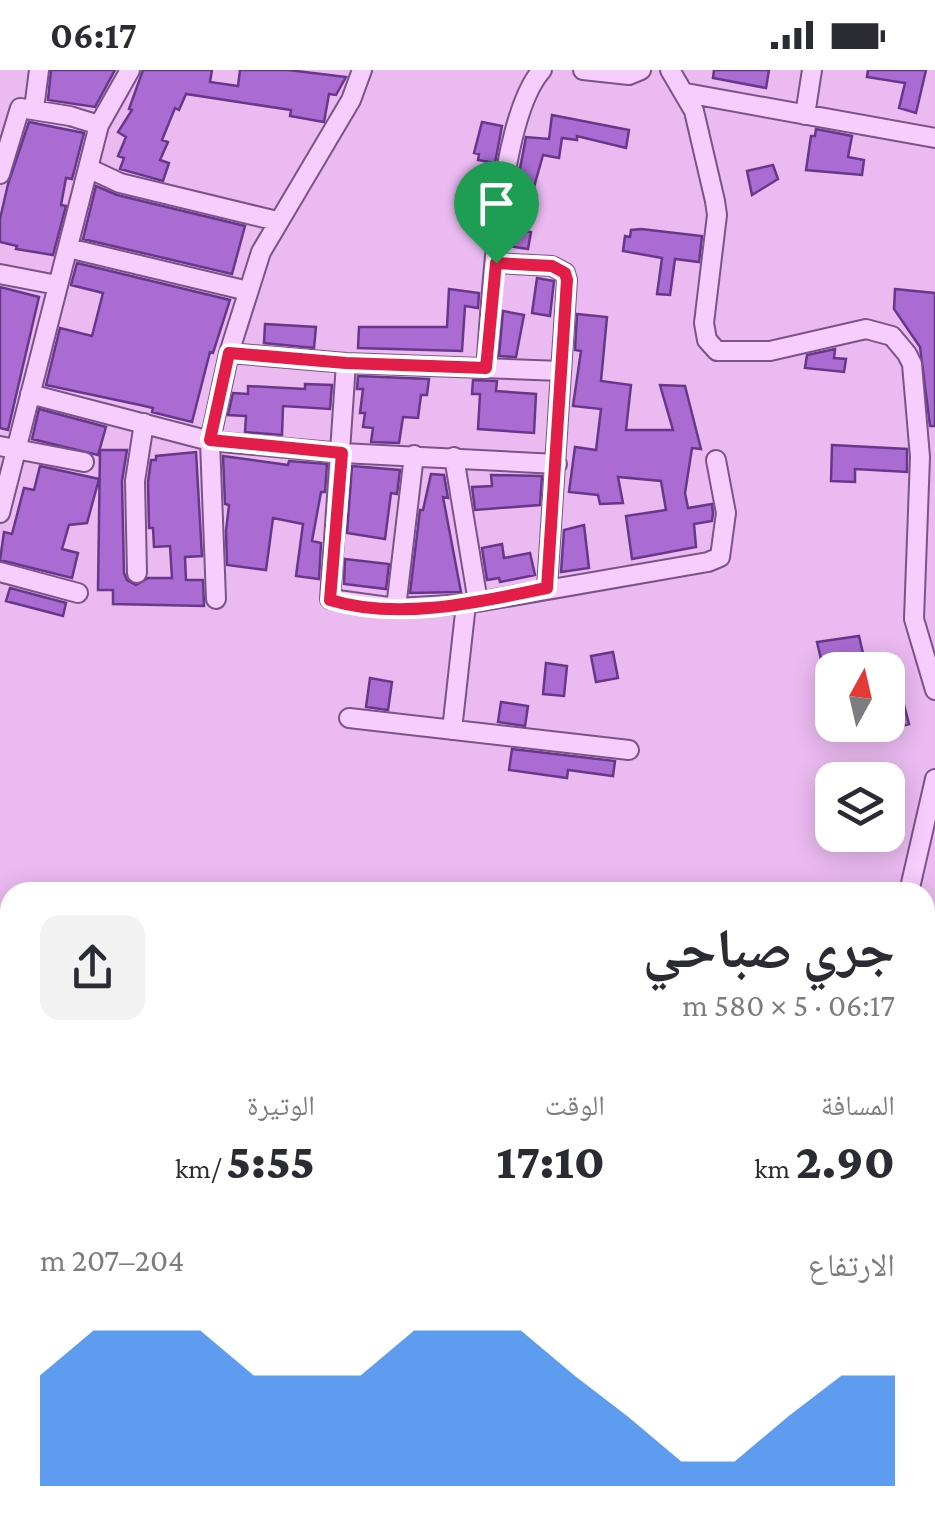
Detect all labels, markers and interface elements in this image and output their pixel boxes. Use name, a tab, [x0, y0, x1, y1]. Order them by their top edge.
text: 06:17	[50, 14, 137, 56]
pin	[454, 161, 539, 264]
icon: arrive	[469, 176, 524, 231]
north arrow	[815, 652, 905, 742]
map controls	[815, 652, 905, 852]
button: layers	[815, 762, 905, 852]
button: share	[40, 915, 145, 1020]
text: جري صباحي	[643, 919, 895, 980]
text: 06:17 · 5 × 580 m	[682, 987, 895, 1023]
text: الوتيرة	[247, 1090, 315, 1121]
text: الوقت	[545, 1090, 605, 1121]
text: المسافة	[821, 1090, 895, 1121]
text: 5:55	[226, 1133, 315, 1189]
text: 17:10	[496, 1133, 605, 1189]
text: 2.90	[795, 1133, 895, 1189]
text: /km	[175, 1153, 226, 1184]
text: km	[754, 1153, 795, 1184]
text: 204–207 m	[40, 1242, 184, 1278]
text: الارتفاع	[808, 1247, 895, 1283]

